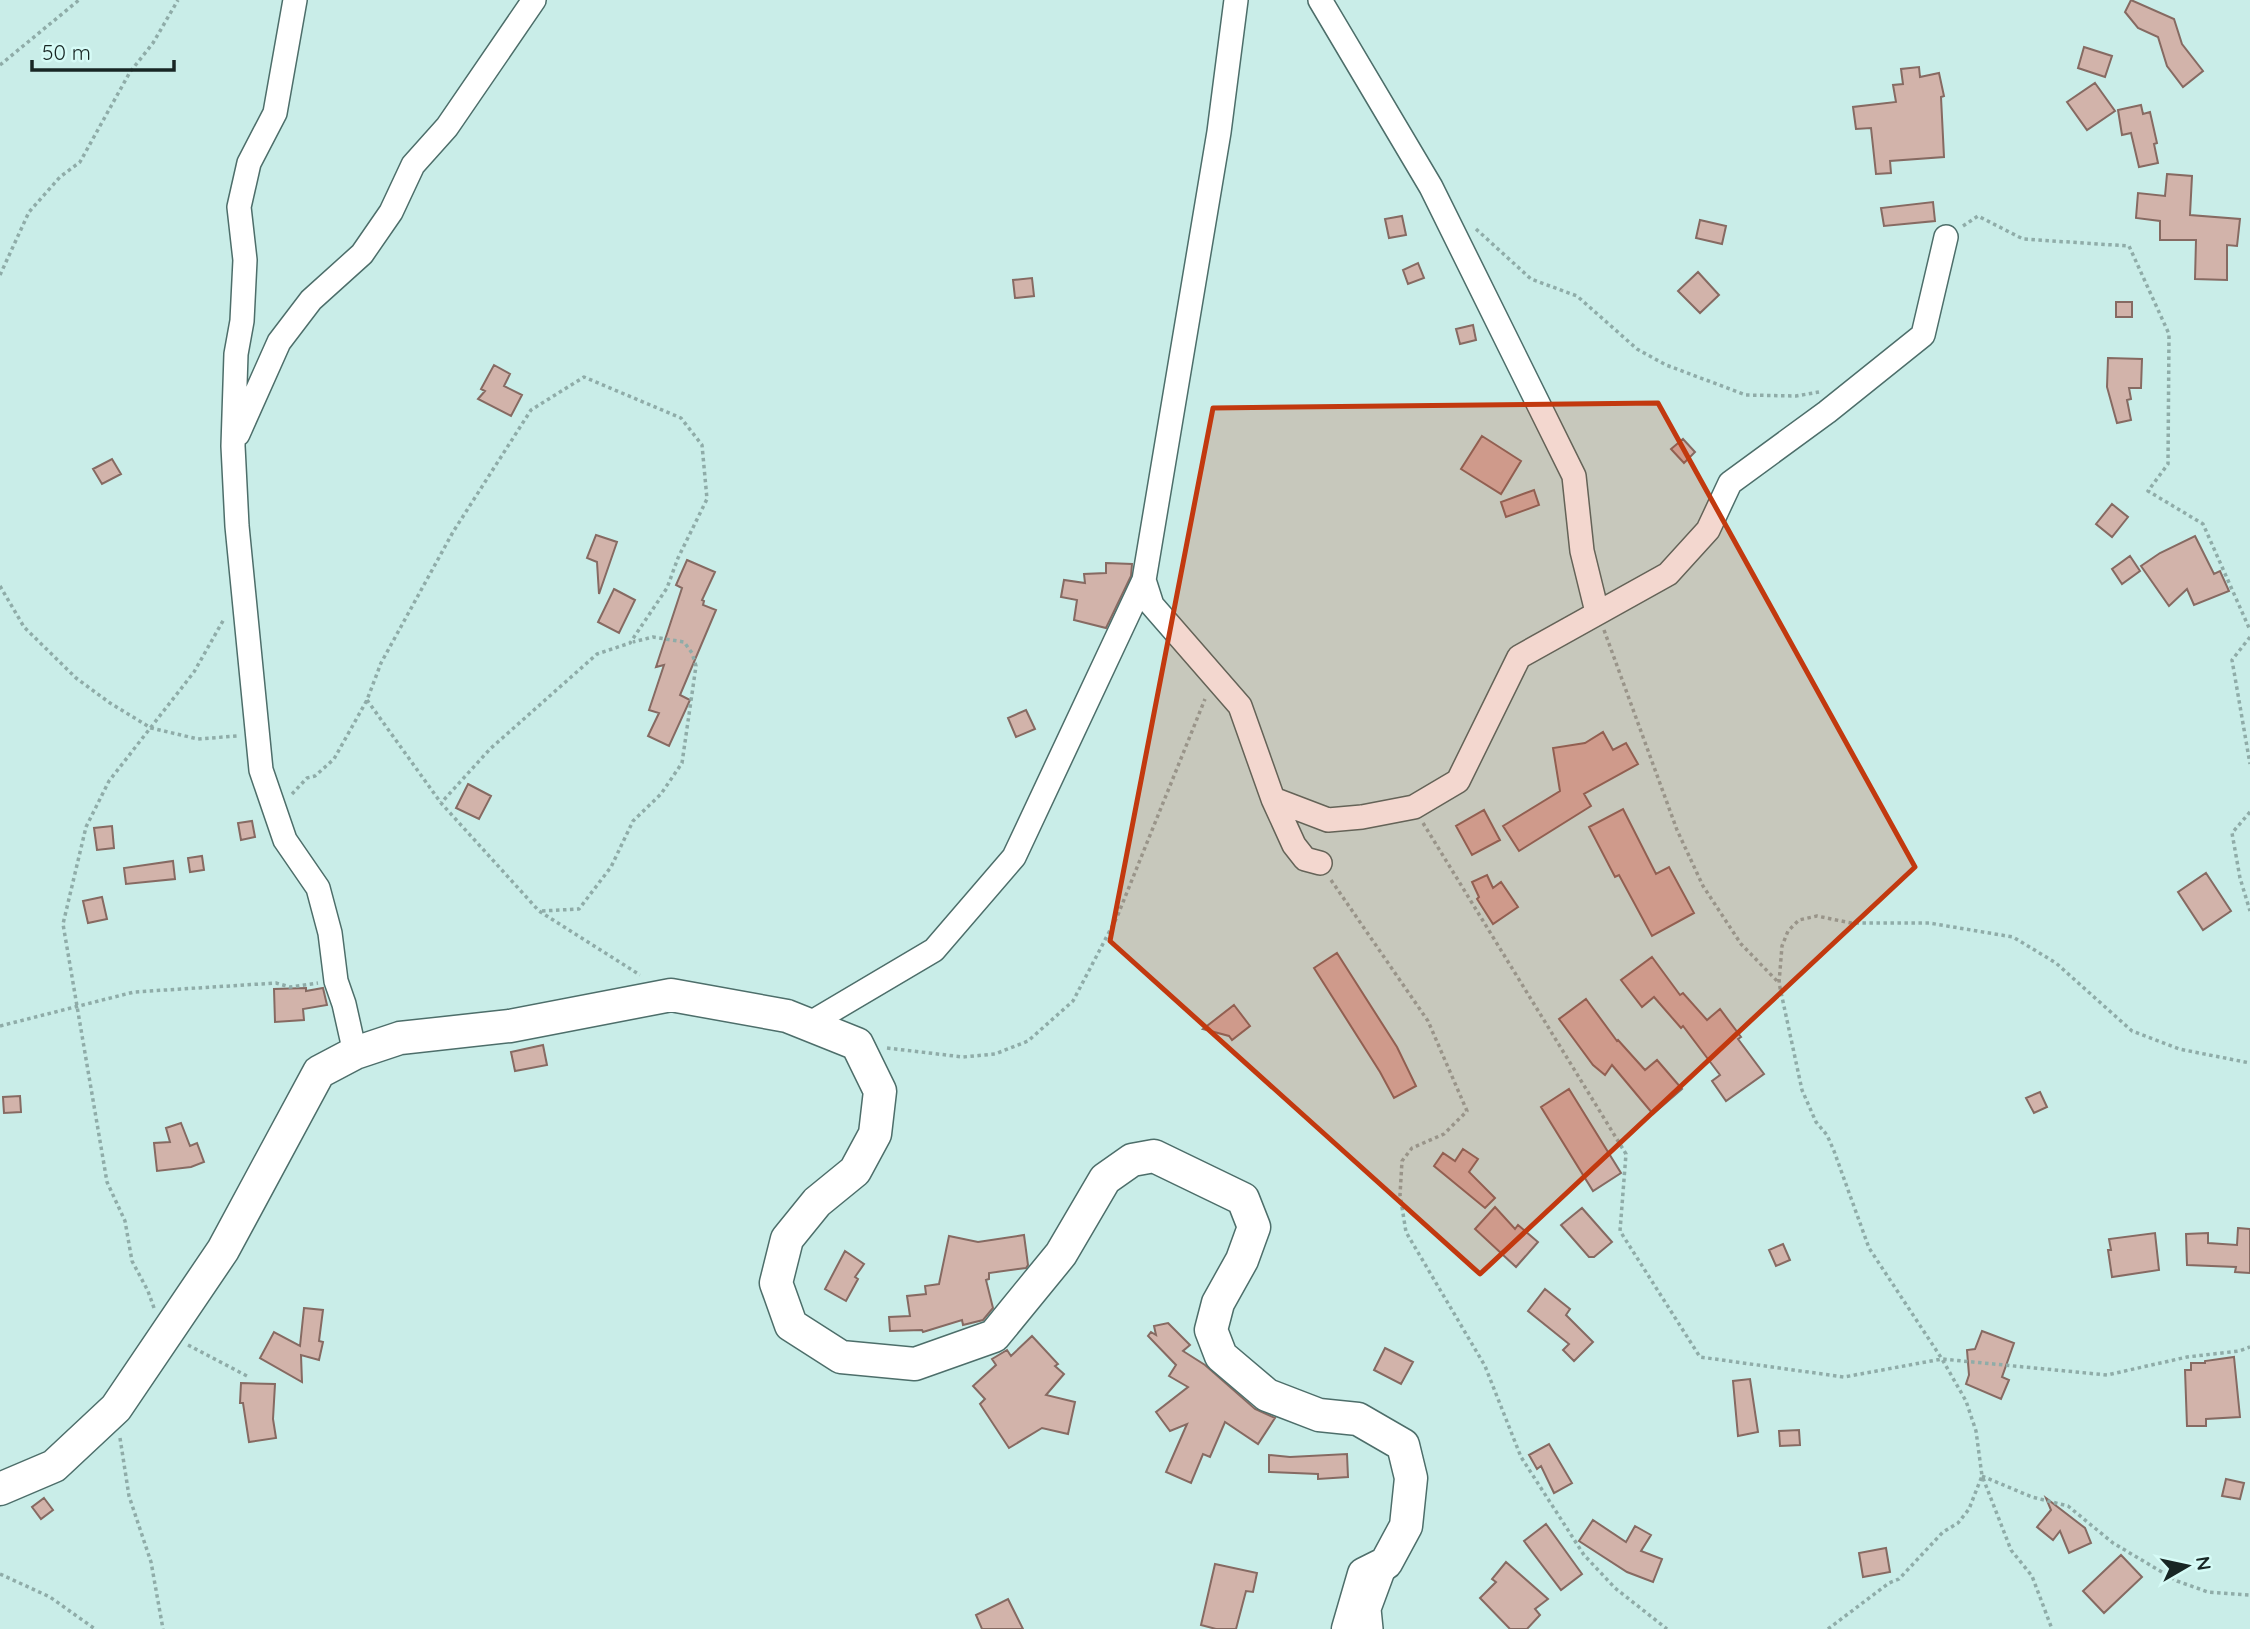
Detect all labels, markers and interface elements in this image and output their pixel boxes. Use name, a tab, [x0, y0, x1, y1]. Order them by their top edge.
scale bar	[32, 28, 173, 72]
text: 50 m	[42, 39, 91, 65]
north arrow	[2152, 1531, 2222, 1601]
text: N	[2191, 1555, 2217, 1572]

